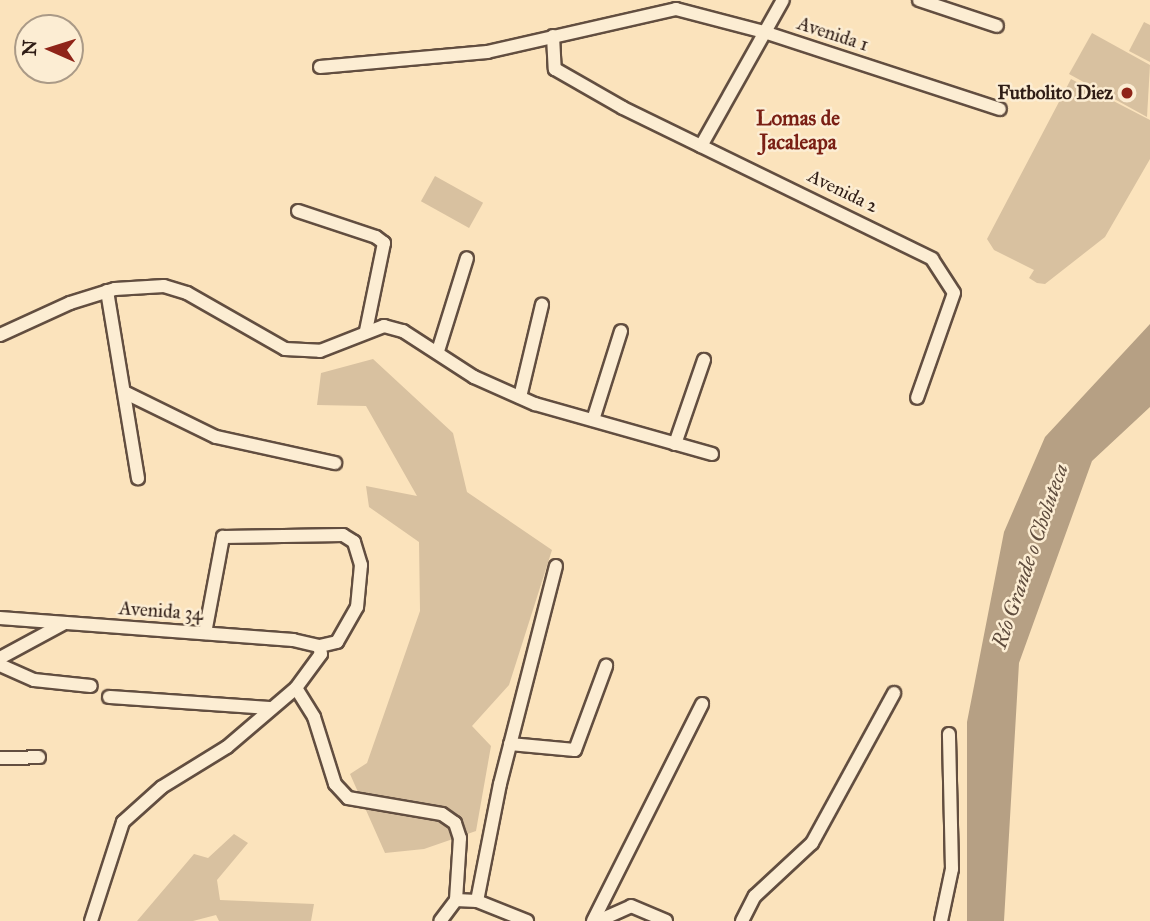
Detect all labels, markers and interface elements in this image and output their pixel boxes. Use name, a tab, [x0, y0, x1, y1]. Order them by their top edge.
street label: Avenida 1	[795, 12, 871, 56]
north arrow	[14, 14, 84, 84]
text: N	[18, 39, 41, 57]
place label: Futbolito Diez	[997, 82, 1113, 104]
marker: Futbolito Diez	[1119, 85, 1135, 101]
district label: Lomas de Jacaleapa	[756, 105, 840, 155]
street label: Avenida 2	[804, 164, 882, 218]
water label: Río Grande o Choluteca	[987, 461, 1073, 651]
street label: Avenida 34	[118, 597, 204, 625]

